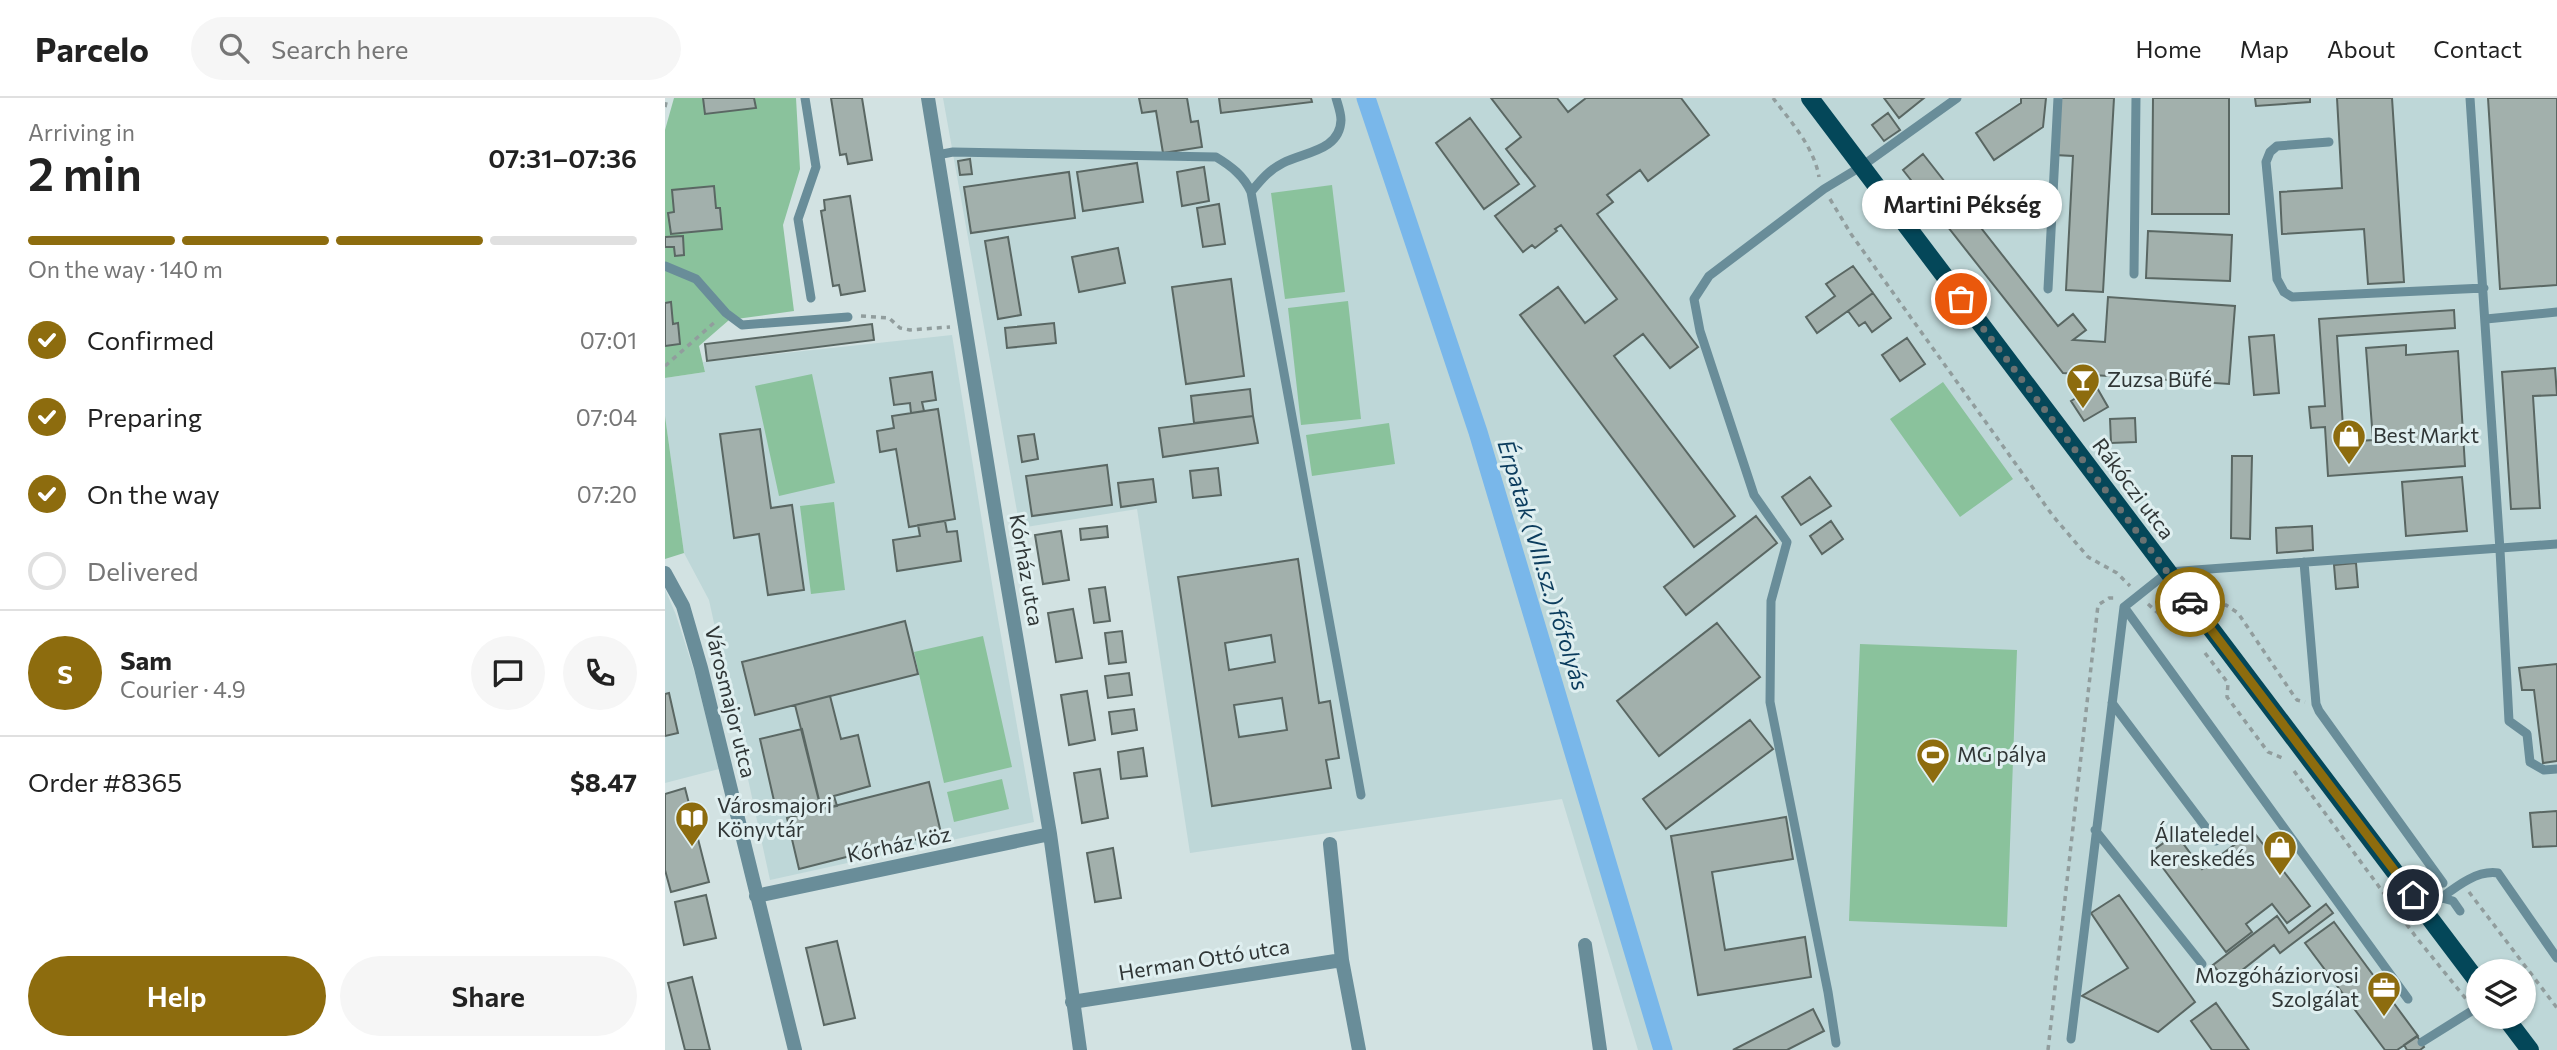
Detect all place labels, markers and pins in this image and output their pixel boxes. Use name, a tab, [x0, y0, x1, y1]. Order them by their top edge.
callout: Martini Pékség	[1861, 180, 2061, 229]
pin	[1931, 269, 1991, 329]
bar icon: Zuzsa Büfé	[2064, 361, 2102, 410]
place label: Zuzsa Büfé	[2107, 366, 2212, 391]
shop icon: Best Markt	[2330, 417, 2368, 466]
place label: Best Markt	[2373, 422, 2479, 447]
sports icon: MG pálya	[1914, 736, 1952, 785]
place label: MG pálya	[1957, 741, 2046, 766]
place label: Városmajori Könyvtár	[717, 792, 832, 841]
library icon: Városmajori Könyvtár	[673, 799, 711, 848]
place label: Állateledel kereskedés	[2150, 821, 2255, 870]
shop icon: Állateledel kereskedés	[2261, 828, 2299, 877]
pin	[2383, 865, 2443, 925]
place label: Mozgóháziorvosi Szolgálat	[2195, 962, 2359, 1011]
office icon: Mozgóháziorvosi Szolgálat	[2365, 969, 2403, 1018]

